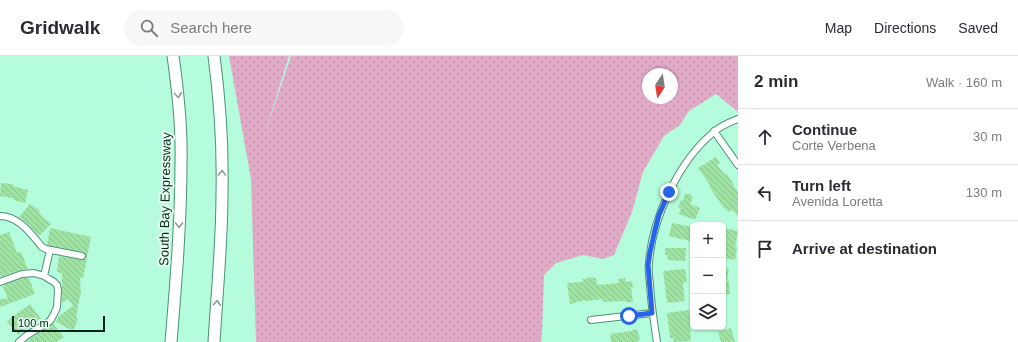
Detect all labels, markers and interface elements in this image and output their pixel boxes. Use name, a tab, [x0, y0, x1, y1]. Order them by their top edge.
search box	[124, 10, 404, 46]
text: Gridwalk	[20, 17, 100, 38]
icon: search	[138, 17, 160, 39]
text: Search here	[170, 19, 252, 36]
text: Map	[825, 20, 852, 36]
text: Directions	[874, 20, 936, 36]
text: Saved	[958, 20, 998, 36]
north arrow	[642, 68, 678, 104]
text: 2 min	[754, 72, 798, 91]
text: Walk · 160 m	[926, 75, 1002, 90]
one-way arrow	[173, 92, 182, 98]
text: Continue	[792, 121, 857, 138]
icon: ahead	[754, 126, 776, 148]
text: 30 m	[973, 129, 1002, 144]
street label: South Bay Expressway	[156, 132, 174, 266]
text: Corte Verbena	[792, 138, 876, 153]
one-way arrow	[218, 170, 226, 176]
text: Turn left	[792, 177, 851, 194]
icon: left	[754, 182, 776, 204]
route end	[660, 183, 678, 201]
text: 130 m	[966, 185, 1002, 200]
text: Avenida Loretta	[792, 194, 883, 209]
one-way arrow	[175, 222, 183, 228]
map controls	[690, 222, 726, 330]
button: +	[690, 222, 726, 258]
icon: arrive	[754, 238, 776, 260]
text: Arrive at destination	[792, 240, 937, 257]
button: −	[690, 258, 726, 294]
button: layers	[690, 294, 726, 330]
one-way arrow	[212, 300, 221, 306]
route start	[620, 307, 638, 325]
scale bar	[12, 314, 105, 333]
text: 100 m	[18, 317, 49, 329]

